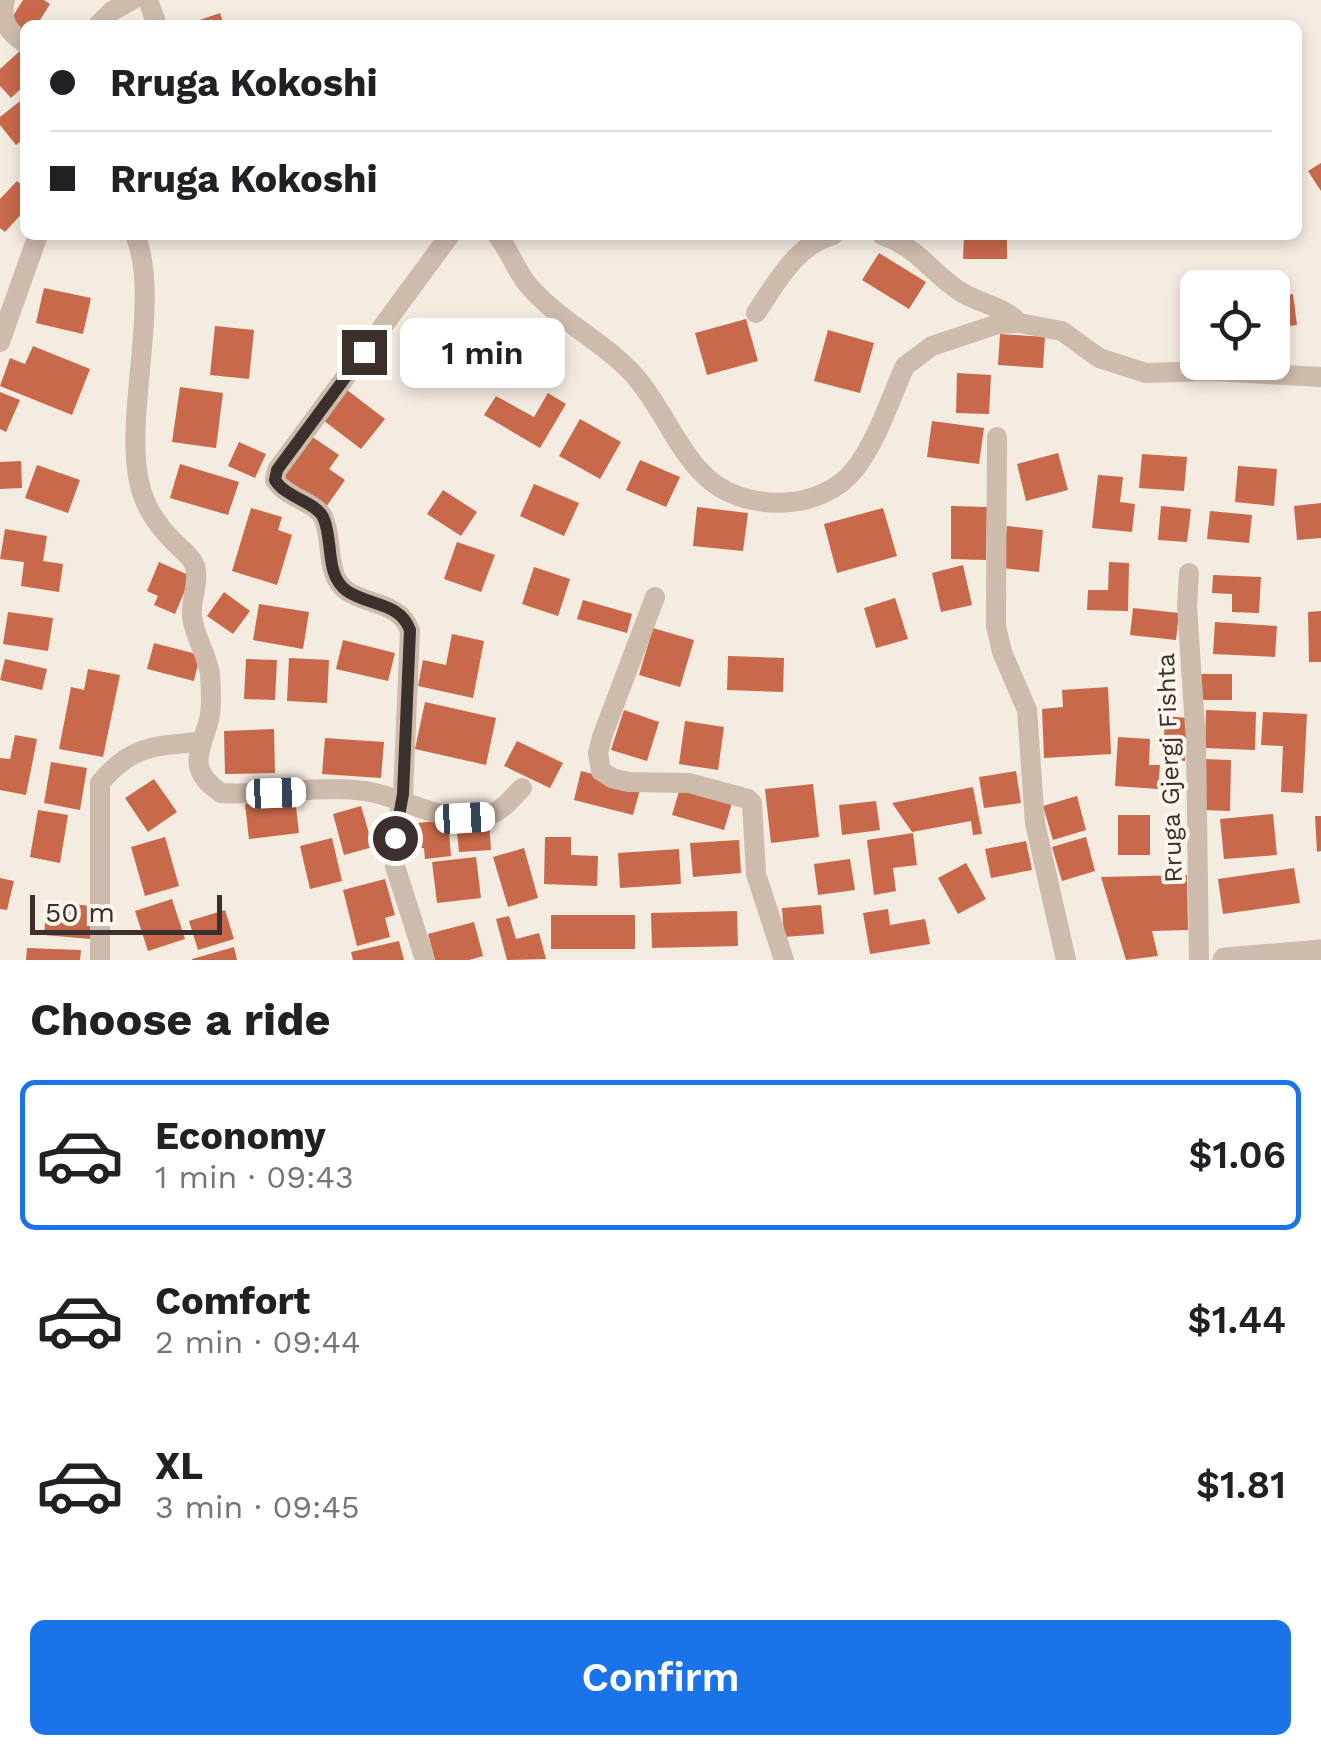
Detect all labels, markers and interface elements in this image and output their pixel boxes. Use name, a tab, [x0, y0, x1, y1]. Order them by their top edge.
text: Rruga Kokoshi	[110, 61, 378, 105]
text: Rruga Kokoshi	[110, 157, 378, 201]
map controls	[1180, 270, 1290, 380]
button: locate	[1180, 270, 1290, 380]
callout: 1 min	[399, 317, 564, 387]
route end	[342, 330, 387, 375]
text: 1 min	[441, 334, 524, 372]
street label: Rruga Gjergj Fishta	[1151, 653, 1188, 883]
car	[245, 777, 307, 809]
car	[434, 801, 496, 835]
route start	[373, 816, 418, 861]
scale bar	[30, 890, 222, 934]
text: 50 m	[45, 896, 115, 929]
text: Choose a ride	[30, 993, 330, 1046]
icon: car	[35, 1110, 125, 1200]
text: Economy	[155, 1114, 326, 1158]
text: $1.06	[1189, 1133, 1286, 1177]
text: 1 min · 09:43	[155, 1158, 354, 1196]
icon: car	[35, 1275, 125, 1365]
text: Comfort	[155, 1279, 310, 1323]
text: $1.44	[1188, 1298, 1286, 1342]
text: 2 min · 09:44	[155, 1323, 361, 1361]
icon: car	[35, 1440, 125, 1530]
text: XL	[155, 1444, 203, 1488]
text: $1.81	[1196, 1463, 1286, 1507]
text: 3 min · 09:45	[155, 1488, 360, 1526]
button: Confirm	[30, 1620, 1291, 1735]

